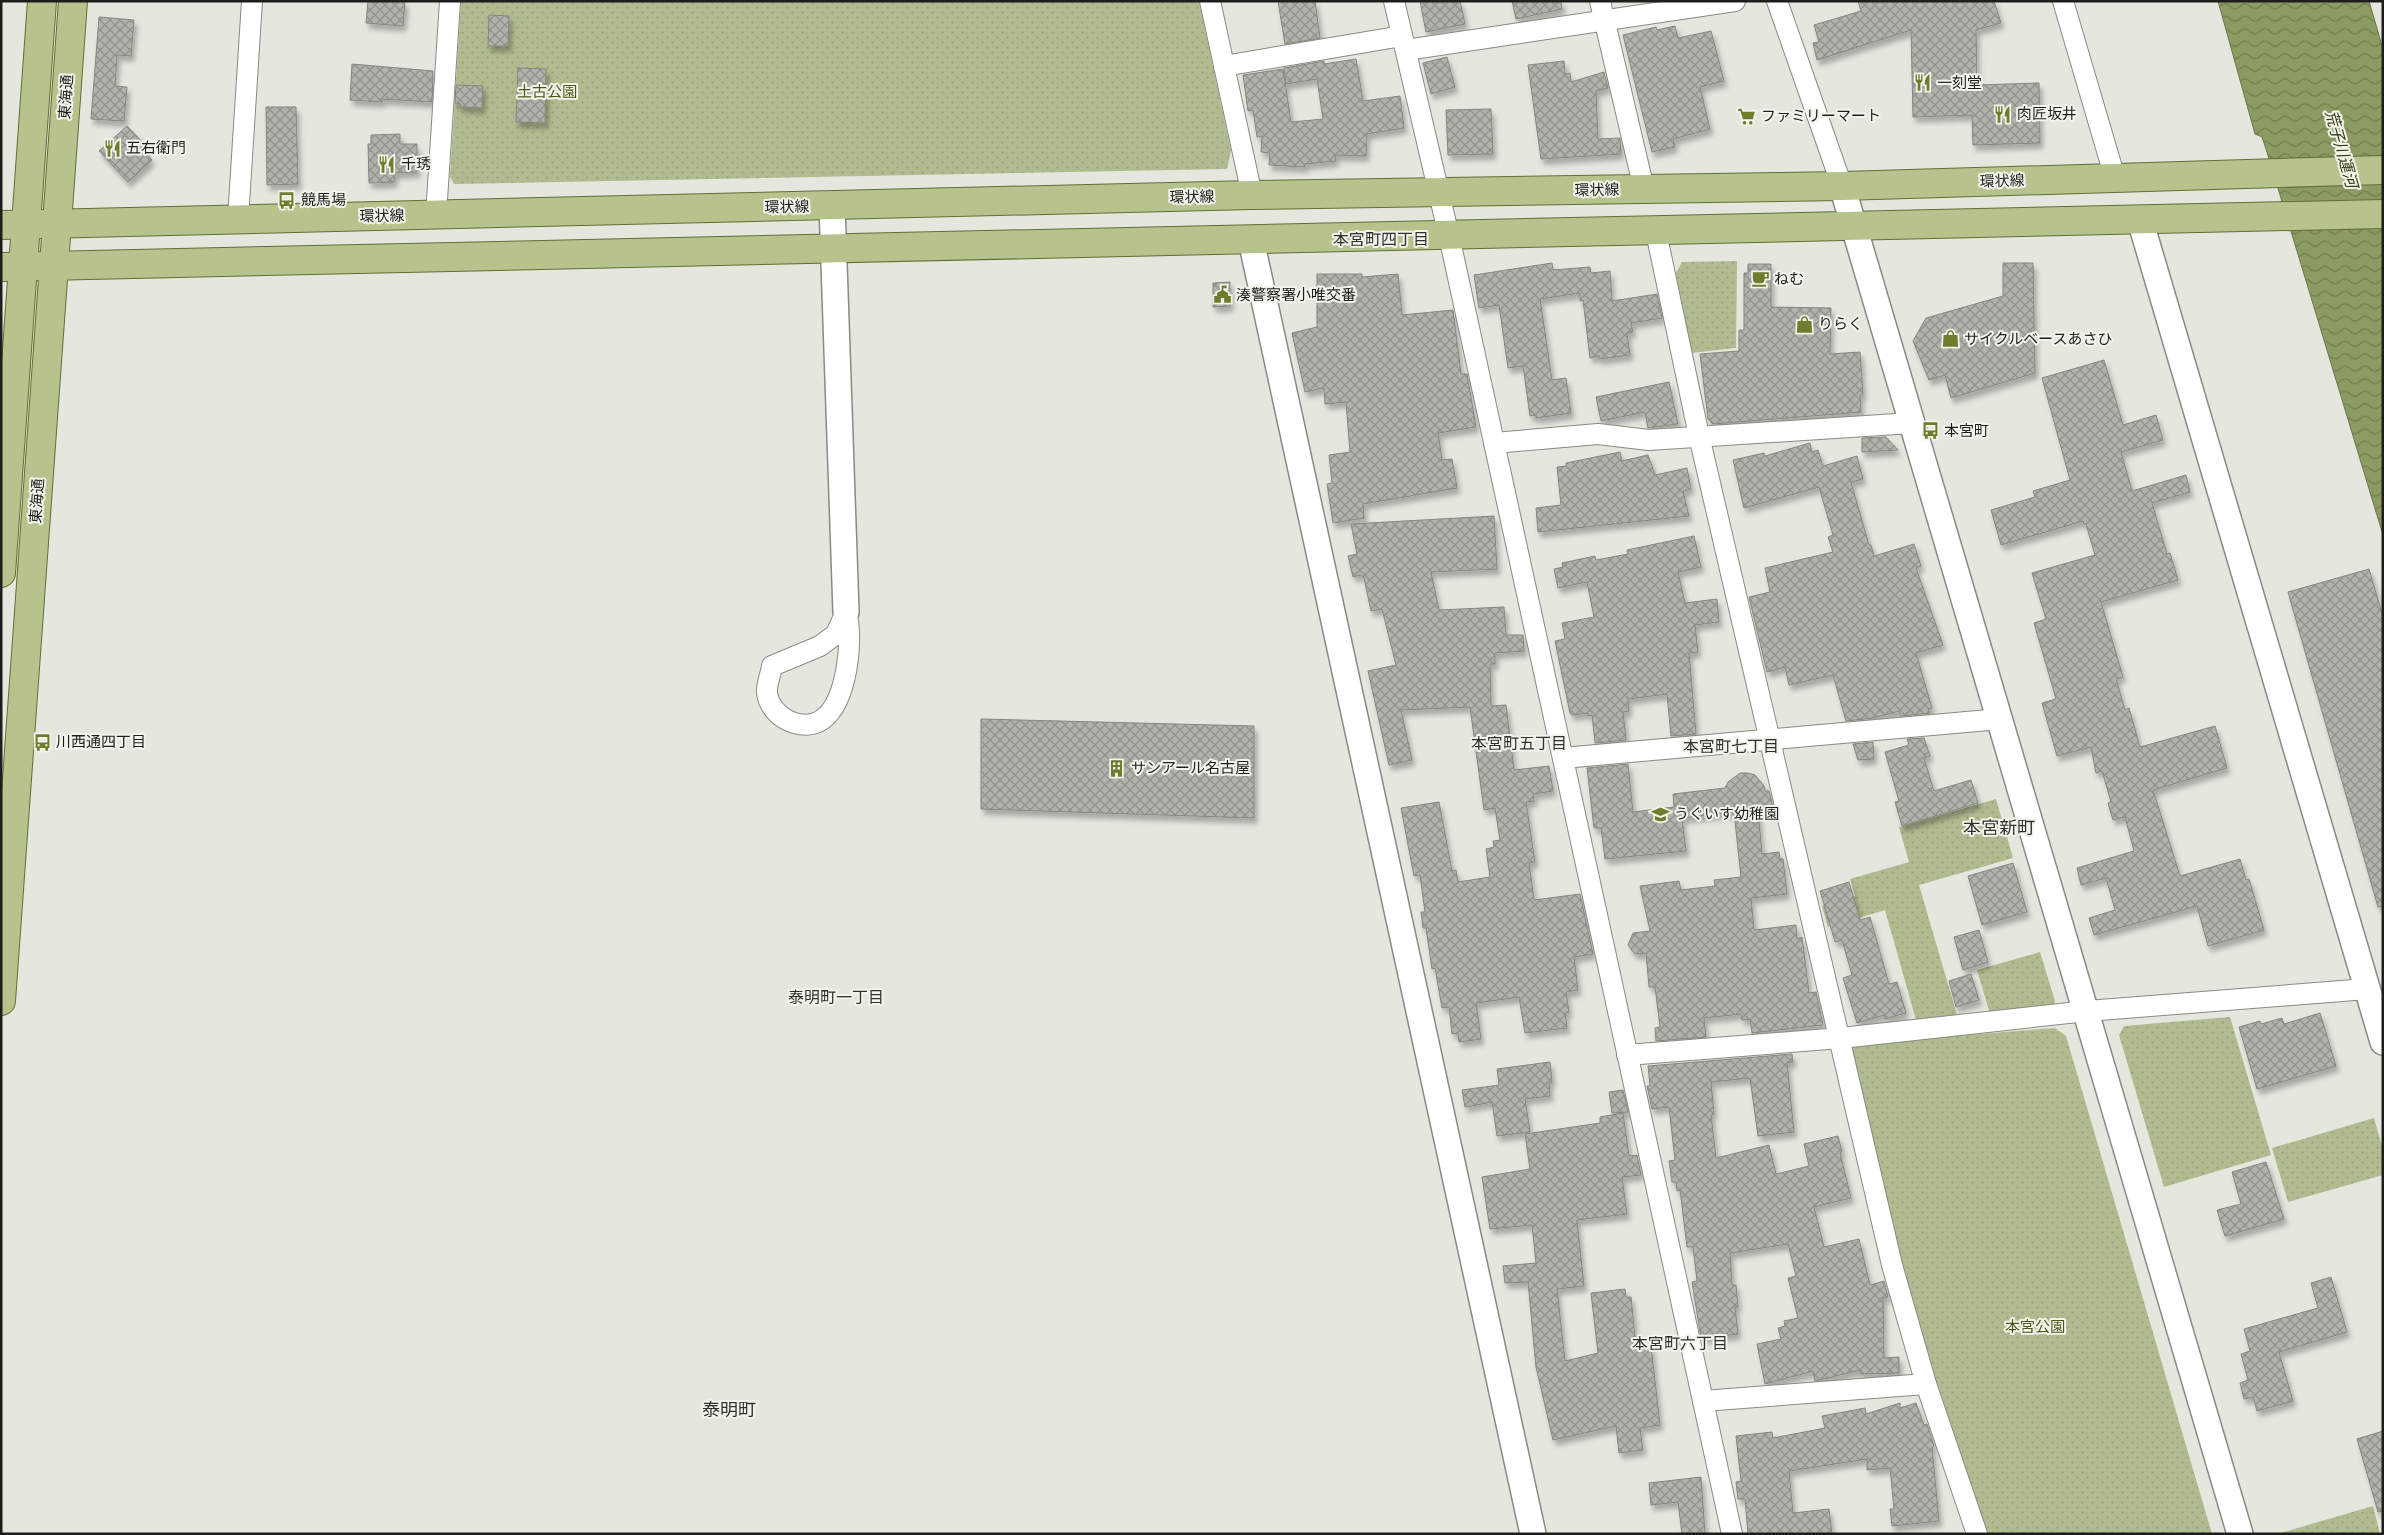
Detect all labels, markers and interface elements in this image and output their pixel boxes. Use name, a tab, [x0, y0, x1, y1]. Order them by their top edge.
restaurant icon: 一刻堂	[1913, 73, 1933, 93]
street label: 東海通	[55, 74, 77, 120]
place label: 一刻堂	[1937, 74, 1982, 92]
park label: 土古公園	[517, 83, 577, 101]
restaurant icon: 肉匠坂井	[1993, 104, 2013, 124]
place label: 肉匠坂井	[2017, 105, 2077, 123]
supermarket icon: ファミリーマート	[1737, 106, 1757, 126]
place label: ファミリーマート	[1761, 107, 1881, 125]
water label: 荒子川運河	[2320, 108, 2362, 193]
restaurant icon: 五右衛門	[102, 138, 122, 158]
place label: 五右衛門	[126, 139, 186, 157]
restaurant icon: 千琇	[377, 154, 397, 174]
place label: 千琇	[401, 155, 431, 173]
street label: 環状線	[1979, 171, 2025, 191]
street label: 環状線	[1574, 181, 1620, 199]
street label: 環状線	[1169, 188, 1215, 206]
bus stop icon: 競馬場	[277, 190, 297, 210]
place label: 競馬場	[301, 191, 346, 209]
street label: 環状線	[764, 198, 810, 216]
street label: 環状線	[359, 207, 405, 225]
district label: 本宮町四丁目	[1333, 230, 1429, 250]
cafe icon: ねむ	[1750, 269, 1770, 289]
place label: ねむ	[1774, 270, 1804, 288]
public building icon: 湊警察署小唯交番	[1212, 285, 1232, 305]
place label: 湊警察署小唯交番	[1236, 286, 1356, 304]
shop icon: りらく	[1794, 314, 1814, 334]
place label: りらく	[1818, 315, 1863, 333]
shop icon: サイクルベースあさひ	[1940, 329, 1960, 349]
place label: サイクルベースあさひ	[1964, 330, 2113, 348]
bus stop icon: 本宮町	[1920, 421, 1940, 441]
place label: 本宮町	[1944, 422, 1989, 440]
street label: 東海通	[26, 478, 48, 524]
bus stop icon: 川西通四丁目	[32, 732, 52, 752]
place label: 川西通四丁目	[56, 733, 146, 751]
district label: 本宮町五丁目	[1471, 734, 1567, 754]
district label: 本宮町七丁目	[1683, 737, 1779, 757]
building icon: サンアール名古屋	[1107, 758, 1127, 778]
place label: サンアール名古屋	[1131, 759, 1250, 777]
school or university icon: うぐいす幼稚園	[1650, 804, 1670, 824]
place label: うぐいす幼稚園	[1674, 805, 1779, 823]
district label: 本宮新町	[1963, 817, 2035, 839]
district label: 泰明町一丁目	[788, 988, 884, 1008]
park label: 本宮公園	[2005, 1318, 2065, 1336]
district label: 本宮町六丁目	[1632, 1334, 1728, 1354]
district label: 泰明町	[702, 1399, 756, 1421]

